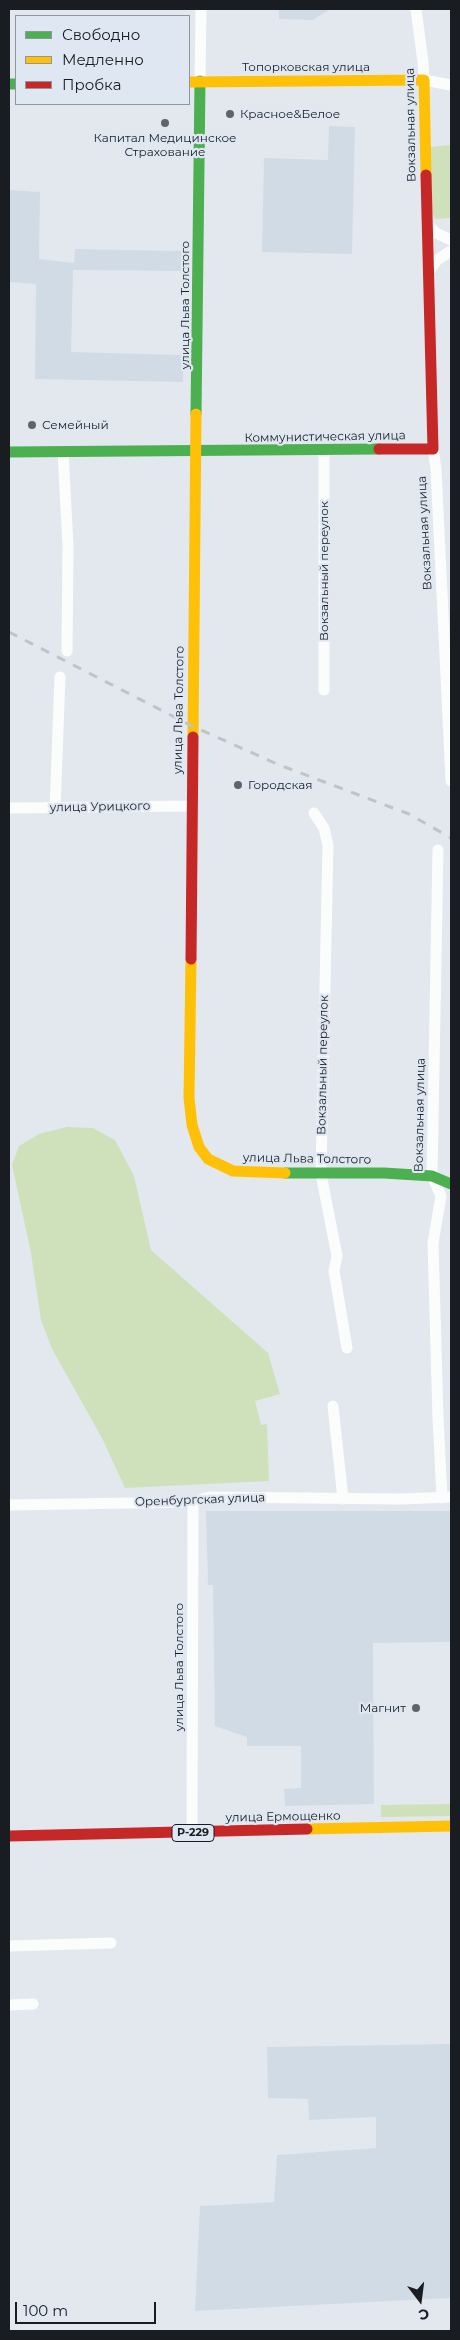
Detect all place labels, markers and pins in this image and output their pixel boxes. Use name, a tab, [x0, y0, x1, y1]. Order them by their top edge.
place label: Красное&Белое	[240, 107, 340, 121]
marker: Красное&Белое	[224, 108, 236, 120]
marker: Капитал Медицинское Страхование	[159, 117, 171, 129]
place label: Капитал Медицинское Страхование	[93, 131, 237, 159]
place label: Семейный	[42, 418, 109, 432]
marker: Семейный	[26, 419, 38, 431]
place label: Городская	[248, 778, 313, 792]
marker: Городская	[232, 779, 244, 791]
place label: Магнит	[360, 1701, 406, 1715]
marker: Магнит	[410, 1702, 422, 1714]

